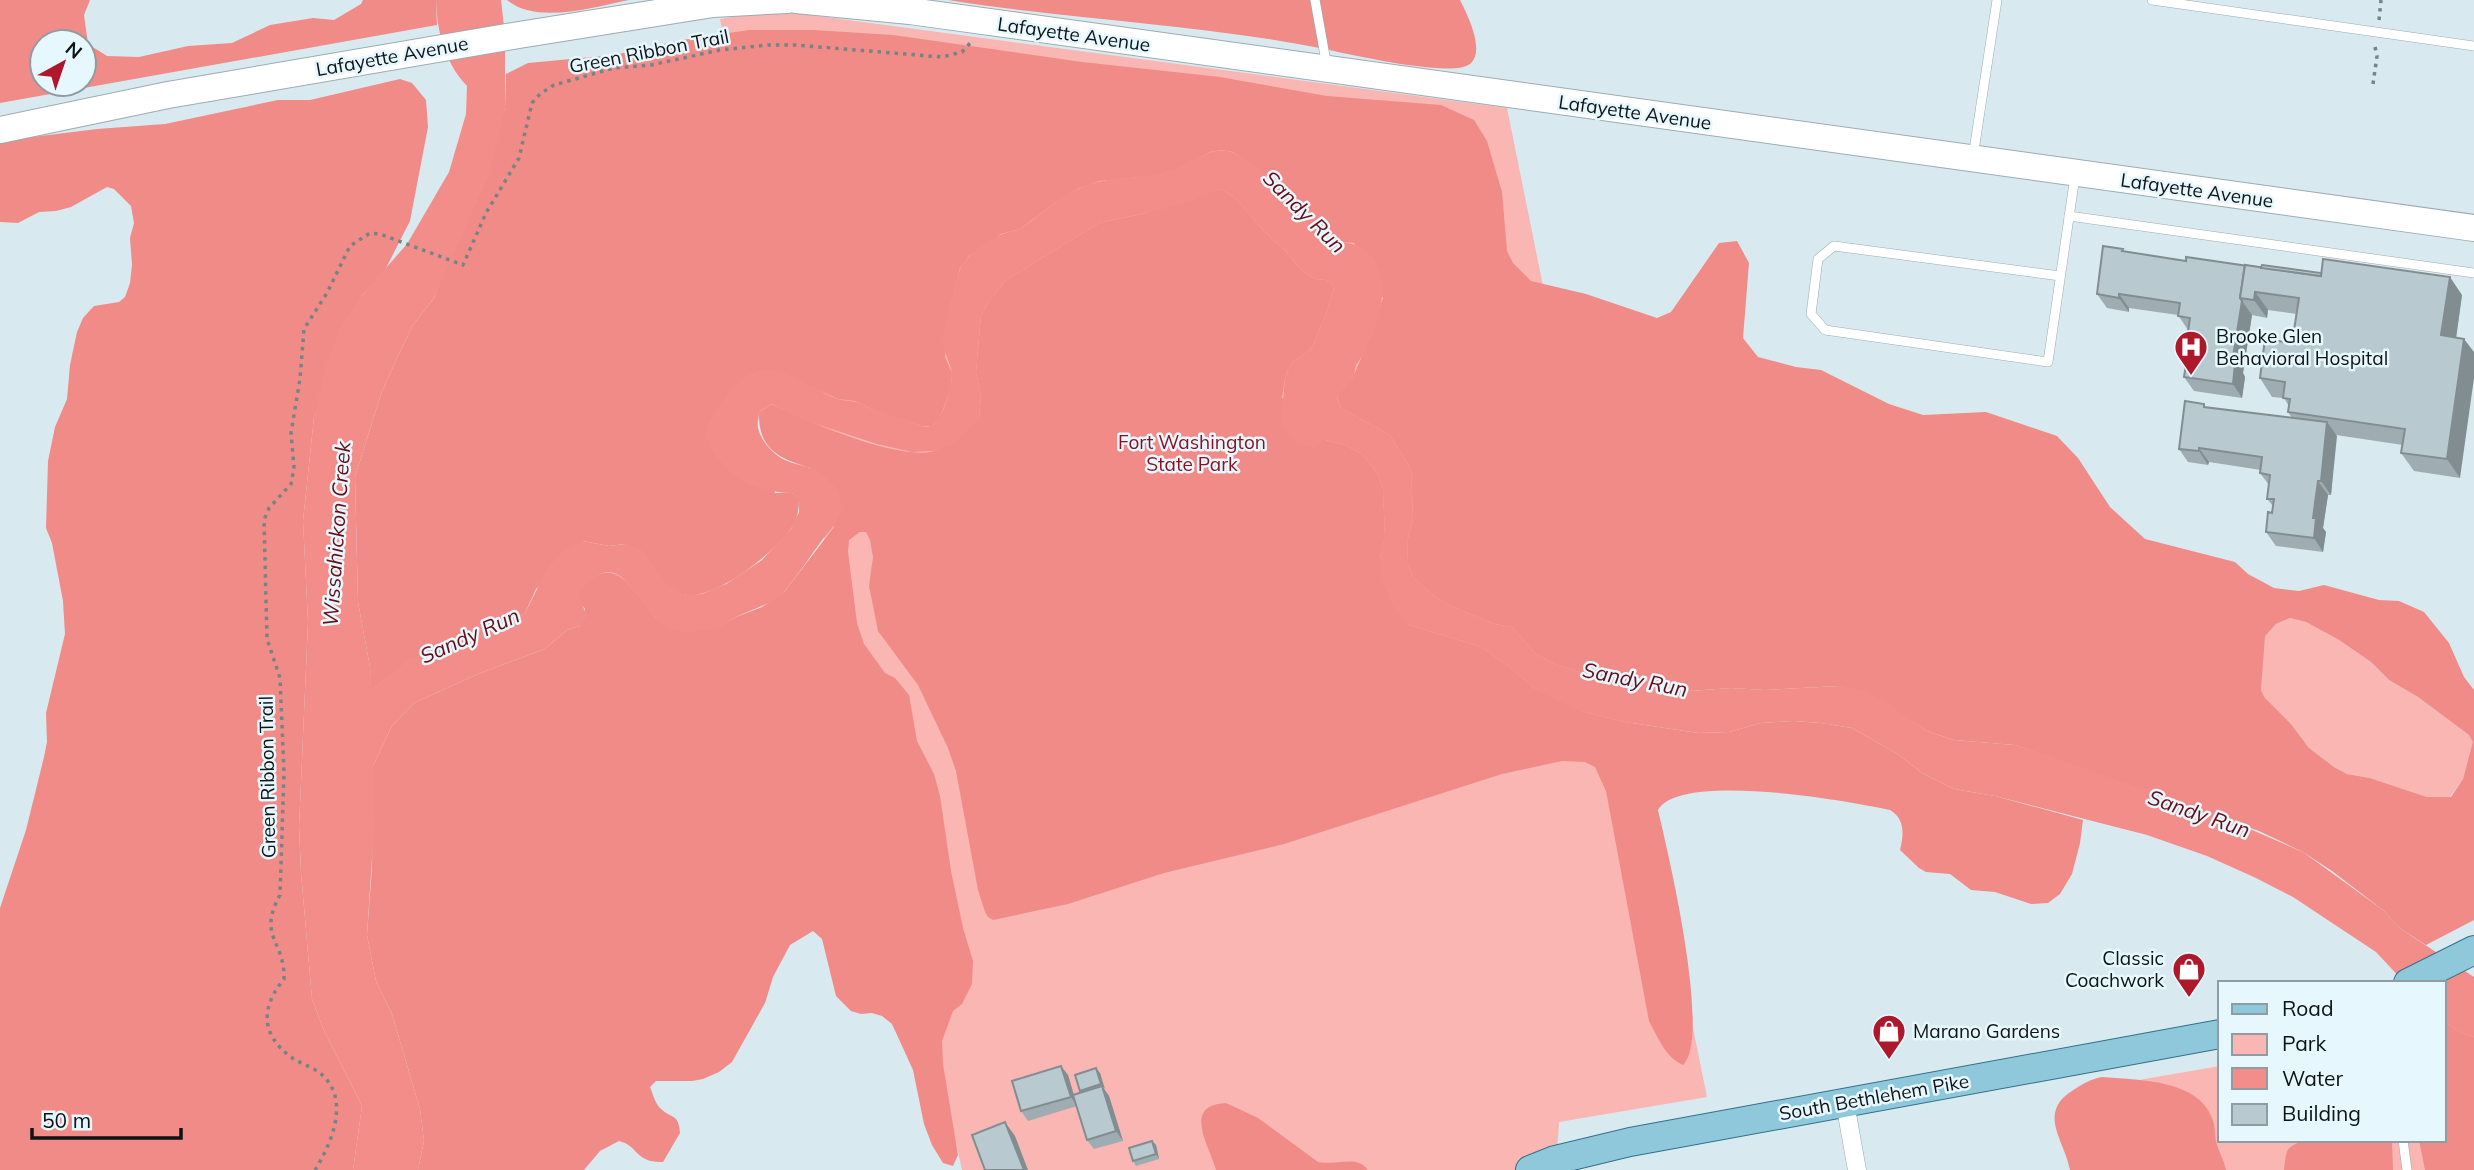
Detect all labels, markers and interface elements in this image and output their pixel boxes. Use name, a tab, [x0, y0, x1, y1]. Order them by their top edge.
street label: Lafayette Avenue	[996, 11, 1152, 57]
street label: Green Ribbon Trail	[567, 24, 731, 78]
north arrow	[28, 28, 98, 98]
street label: Lafayette Avenue	[314, 31, 470, 81]
text: N	[61, 36, 87, 64]
street label: Lafayette Avenue	[1557, 89, 1713, 135]
water label: Sandy Run	[1258, 165, 1351, 258]
street label: Lafayette Avenue	[2119, 167, 2275, 213]
place label: Brooke Glen Behavioral Hospital	[2216, 324, 2388, 370]
hospital icon: Brooke Glen Behavioral Hospital	[2172, 328, 2210, 377]
park label: Fort Washington State Park	[1118, 430, 1266, 476]
water label: Wissahickon Creek	[317, 439, 356, 627]
water label: Sandy Run	[416, 602, 523, 669]
water label: Sandy Run	[1581, 656, 1690, 702]
street label: Green Ribbon Trail	[254, 696, 280, 858]
water label: Sandy Run	[2145, 783, 2254, 843]
place label: Classic Coachwork	[2065, 946, 2164, 992]
shop icon: Classic Coachwork	[2170, 950, 2208, 999]
legend	[2218, 981, 2446, 1142]
text: Road	[2282, 995, 2333, 1021]
shop icon: Marano Gardens	[1870, 1012, 1908, 1061]
place label: Marano Gardens	[1913, 1019, 2060, 1043]
text: Park	[2282, 1030, 2326, 1056]
text: Water	[2282, 1065, 2343, 1091]
street label: South Bethlehem Pike	[1777, 1068, 1971, 1126]
scale bar	[32, 1096, 180, 1140]
text: Building	[2282, 1100, 2361, 1126]
text: 50 m	[42, 1107, 91, 1133]

